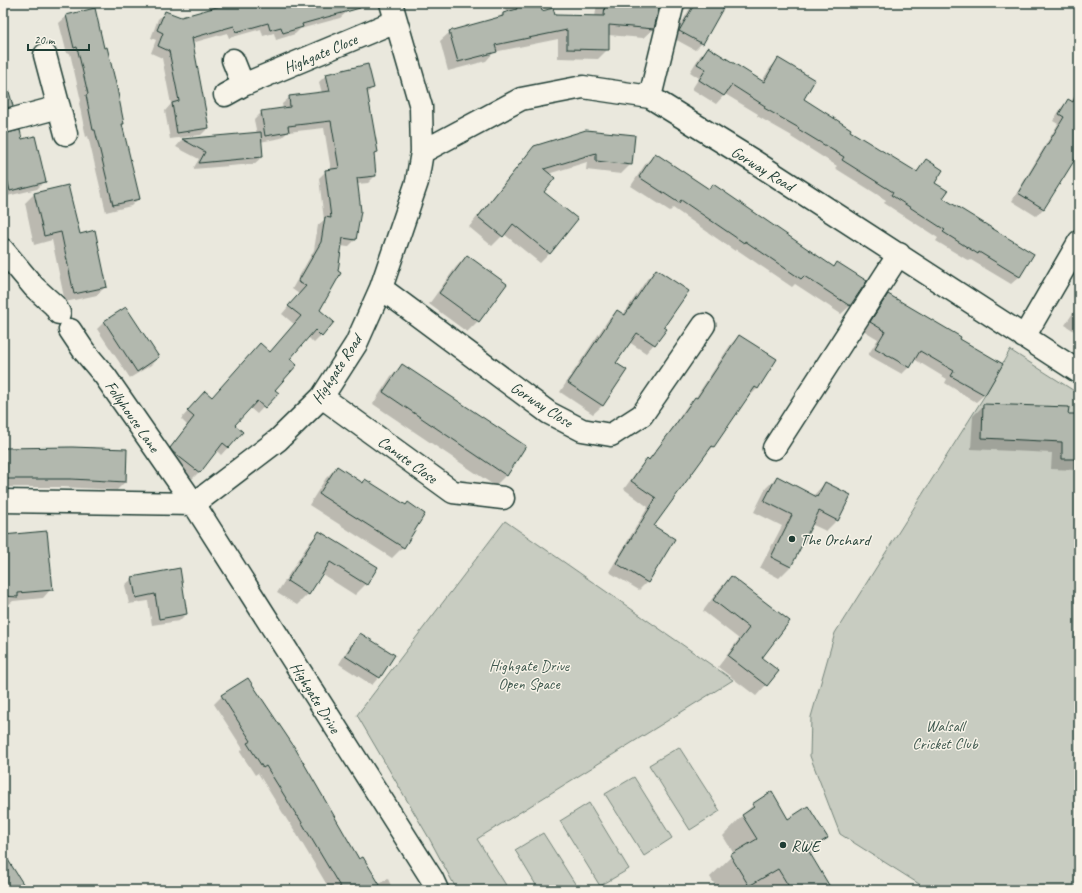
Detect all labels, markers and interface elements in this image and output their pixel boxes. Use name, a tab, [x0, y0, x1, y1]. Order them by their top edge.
scale bar	[28, 26, 89, 52]
street label: Highgate Close	[281, 29, 362, 78]
text: 20 m	[34, 32, 56, 48]
street label: Gorway Road	[727, 142, 800, 197]
street label: Highgate Road	[307, 329, 368, 408]
street label: Follyhouse Lane	[100, 377, 165, 458]
street label: Gorway Close	[507, 377, 578, 433]
street label: Canute Close	[374, 432, 442, 489]
place label: The Orchard	[800, 530, 872, 550]
marker: The Orchard	[787, 534, 797, 544]
park label: Highgate Drive Open Space	[489, 656, 571, 694]
street label: Highgate Drive	[285, 658, 346, 738]
park label: Walsall Cricket Club	[912, 716, 979, 754]
place label: RWE	[791, 836, 822, 856]
marker: RWE	[778, 840, 788, 850]

